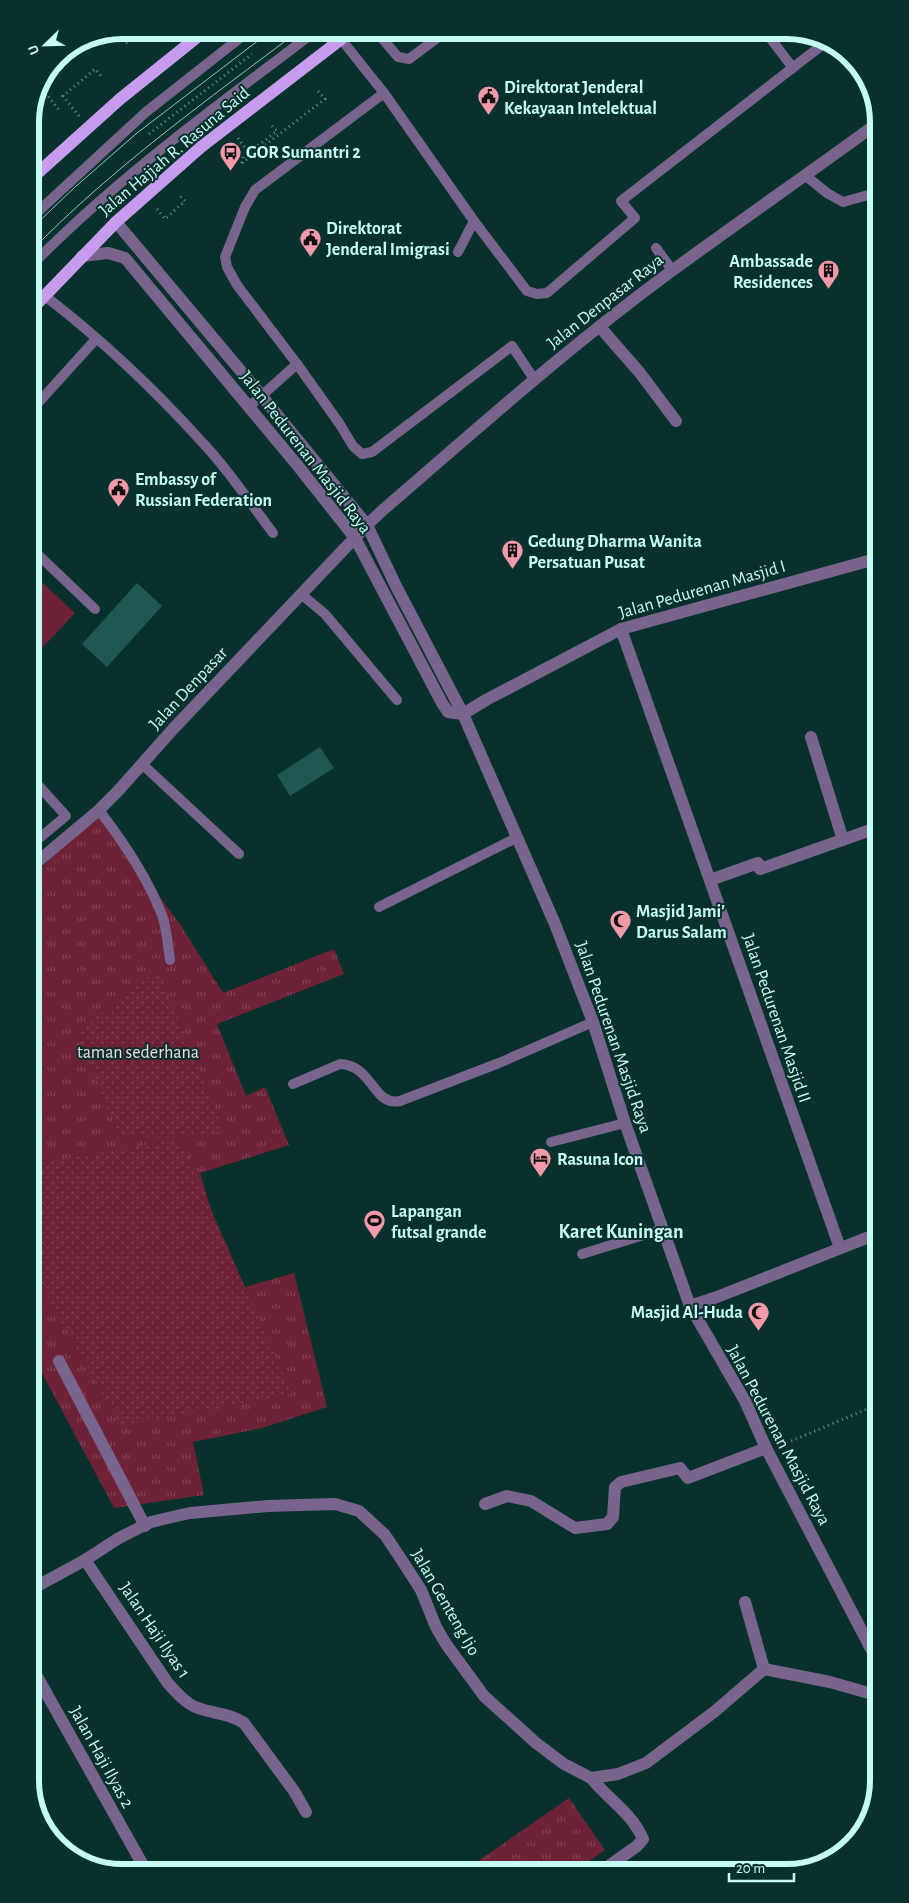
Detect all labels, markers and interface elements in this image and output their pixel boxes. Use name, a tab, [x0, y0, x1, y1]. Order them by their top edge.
north arrow	[20, 20, 70, 70]
text: U	[26, 43, 42, 57]
place label: Direktorat Jenderal Kekayaan Intelektual	[504, 79, 657, 118]
street label: Jalan Hajjah R. Rasuna Said	[96, 84, 253, 220]
public building icon: Direktorat Jenderal Kekayaan Intelektual	[476, 85, 500, 116]
bus stop icon: GOR Sumantri 2	[218, 140, 242, 171]
place label: GOR Sumantri 2	[246, 144, 361, 162]
place label: Direktorat Jenderal Imigrasi	[326, 220, 450, 259]
public building icon: Direktorat Jenderal Imigrasi	[298, 226, 322, 257]
street label: Jalan Denpasar Raya	[544, 251, 667, 353]
place label: Ambassade Residences	[729, 253, 813, 292]
building icon: Ambassade Residences	[817, 259, 841, 290]
street label: Jalan Pedurenan Masjid Raya	[236, 368, 374, 537]
place label: Embassy of Russian Federation	[135, 471, 272, 510]
public building icon: Embassy of Russian Federation	[107, 477, 131, 508]
place label: Gedung Dharma Wanita Persatuan Pusat	[528, 533, 702, 572]
building icon: Gedung Dharma Wanita Persatuan Pusat	[500, 539, 524, 570]
street label: Jalan Pedurenan Masjid I	[617, 558, 788, 622]
street label: Jalan Denpasar	[146, 644, 231, 733]
place label: Masjid Jami' Darus Salam	[636, 903, 727, 942]
mosque icon: Masjid Jami' Darus Salam	[608, 909, 632, 940]
street label: Jalan Pedurenan Masjid II	[739, 932, 813, 1105]
street label: Jalan Pedurenan Masjid Raya	[572, 939, 654, 1135]
park label: taman sederhana	[77, 1044, 199, 1062]
hotel icon: Rasuna Icon	[529, 1147, 553, 1178]
place label: Rasuna Icon	[557, 1151, 643, 1169]
place label: Lapangan futsal grande	[391, 1203, 487, 1242]
sports icon: Lapangan futsal grande	[363, 1209, 387, 1240]
district label: Karet Kuningan	[558, 1222, 684, 1242]
mosque icon: Masjid Al-Huda	[747, 1300, 771, 1331]
place label: Masjid Al-Huda	[631, 1304, 743, 1322]
street label: Jalan Pedurenan Masjid Raya	[723, 1342, 833, 1529]
street label: Jalan Genteng Ijo	[407, 1546, 483, 1659]
street label: Jalan Haji Ilyas 1	[116, 1579, 193, 1682]
street label: Jalan Haji Ilyas 2	[66, 1703, 137, 1811]
scale bar	[729, 1850, 794, 1882]
text: 20 m	[736, 1861, 765, 1876]

